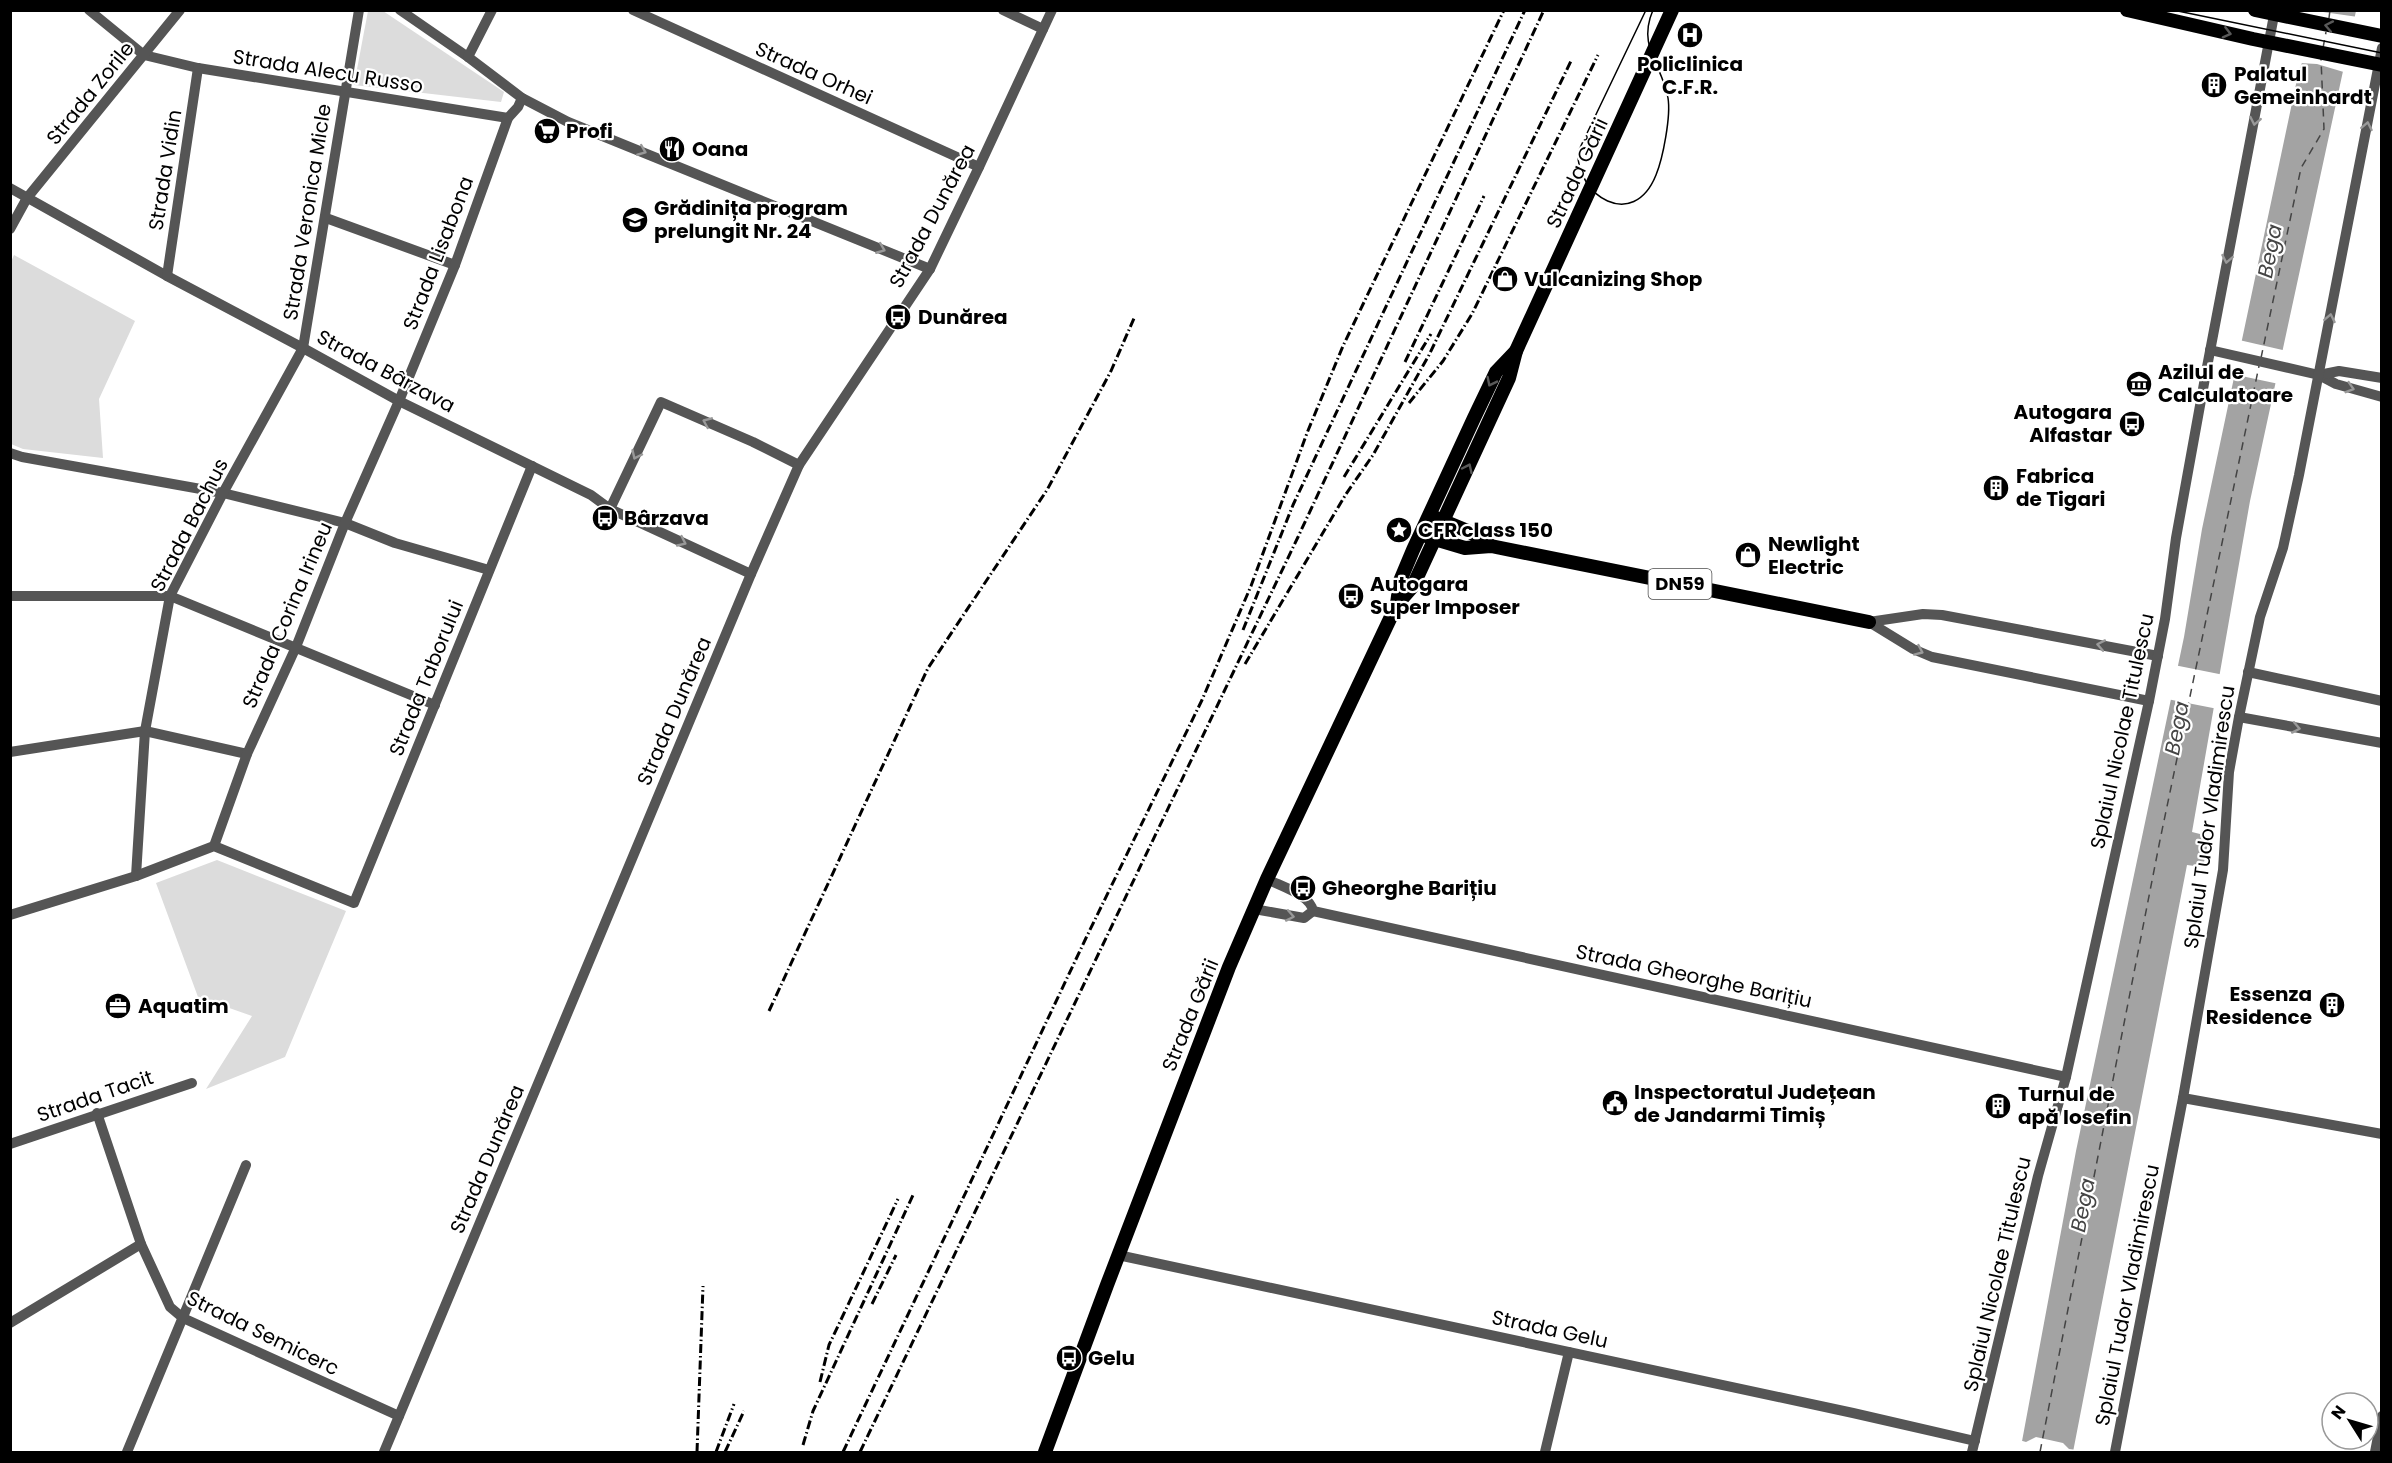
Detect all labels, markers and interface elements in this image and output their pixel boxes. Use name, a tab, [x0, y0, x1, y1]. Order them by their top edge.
hospital icon: Policlinica C.F.R.	[1675, 20, 1705, 50]
one-way arrow	[2325, 20, 2335, 33]
one-way arrow	[2222, 26, 2232, 39]
street label: Strada Zorile	[40, 35, 140, 151]
street label: Strada Orhei	[751, 35, 877, 111]
street label: Strada Alecu Russo	[231, 42, 425, 100]
place label: Policlinica C.F.R.	[1637, 50, 1743, 101]
place label: Palatul Gemeinhardt	[2234, 60, 2372, 111]
building icon: Palatul Gemeinhardt	[2199, 70, 2229, 100]
street label: Strada Veronica Micle	[276, 102, 338, 322]
street label: Strada Vidin	[142, 108, 188, 232]
street label: Strada Gării	[1539, 113, 1615, 233]
supermarket icon: Profi	[532, 116, 562, 146]
one-way arrow	[2249, 116, 2262, 126]
place label: Profi	[566, 117, 613, 145]
one-way arrow	[2360, 121, 2373, 131]
restaurant icon: Oana	[657, 134, 687, 164]
place label: Oana	[692, 135, 748, 163]
street label: Strada Dunărea	[882, 139, 982, 293]
one-way arrow	[636, 144, 646, 157]
street label: Strada Lisabona	[396, 172, 480, 334]
place label: Grădinița program prelungit Nr. 24	[654, 194, 848, 245]
school or university icon: Grădinița program prelungit Nr. 24	[620, 205, 650, 235]
water label: Bega	[2250, 221, 2289, 280]
one-way arrow	[875, 242, 886, 254]
one-way arrow	[2221, 254, 2234, 264]
shop icon: Vulcanizing Shop	[1490, 264, 1520, 294]
place label: Vulcanizing Shop	[1524, 265, 1703, 293]
bus stop icon: Dunărea	[883, 302, 913, 332]
place label: Dunărea	[918, 303, 1008, 331]
one-way arrow	[2323, 313, 2336, 323]
street label: Strada Bârzava	[312, 323, 460, 419]
place label: Azilul de Calculatoare	[2158, 358, 2293, 409]
museum icon: Azilul de Calculatoare	[2124, 369, 2154, 399]
one-way arrow	[1487, 376, 1499, 387]
one-way arrow	[2344, 381, 2355, 393]
place label: Autogara Alfastar	[2014, 398, 2112, 449]
bus stop icon: Autogara Alfastar	[2117, 409, 2147, 439]
one-way arrow	[702, 417, 713, 429]
one-way arrow	[631, 449, 643, 460]
street label: Strada Bachus	[143, 453, 235, 597]
place label: Fabrica de Tigari	[2016, 462, 2105, 513]
one-way arrow	[1460, 463, 1472, 474]
building icon: Fabrica de Tigari	[1981, 473, 2011, 503]
bus stop icon: Bârzava	[590, 503, 620, 533]
place label: Bârzava	[624, 504, 709, 532]
place icon: CFR class 150	[1384, 515, 1414, 545]
place label: CFR class 150	[1418, 516, 1553, 544]
street label: Strada Corina Irineu	[235, 517, 339, 713]
place label: Newlight Electric	[1768, 530, 1860, 581]
one-way arrow	[676, 535, 687, 547]
shop icon: Newlight Electric	[1733, 540, 1763, 570]
road number: DN59	[1648, 569, 1712, 599]
place label: Autogara Super Imposer	[1370, 570, 1520, 621]
bus stop icon: Autogara Super Imposer	[1336, 581, 1366, 611]
street label: Strada Taborului	[382, 596, 470, 760]
street label: Splaiul Nicolae Titulescu	[2083, 611, 2161, 851]
street label: Strada Dunărea	[630, 632, 718, 790]
one-way arrow	[2096, 639, 2106, 652]
one-way arrow	[1912, 644, 1923, 656]
street label: Splaiul Tudor Vladimirescu	[2177, 684, 2241, 950]
water label: Bega	[2157, 698, 2196, 757]
one-way arrow	[2291, 721, 2301, 734]
bus stop icon: Gheorghe Barițiu	[1288, 873, 1318, 903]
place label: Gheorghe Barițiu	[1322, 874, 1497, 902]
one-way arrow	[1285, 909, 1295, 922]
street label: Strada Gheorghe Barițiu	[1573, 937, 1815, 1015]
street label: Strada Gării	[1155, 955, 1225, 1075]
place label: Essenza Residence	[2206, 980, 2312, 1031]
building icon: Essenza Residence	[2317, 990, 2347, 1020]
office icon: Aquatim	[103, 991, 133, 1021]
place label: Aquatim	[138, 992, 229, 1020]
street label: Strada Tacit	[33, 1063, 157, 1129]
place label: Inspectoratul Județean de Jandarmi Timiș	[1634, 1078, 1876, 1129]
street label: Strada Dunărea	[443, 1080, 531, 1238]
place label: Turnul de apă Iosefin	[2018, 1080, 2132, 1131]
public building icon: Inspectoratul Județean de Jandarmi Timiș	[1600, 1088, 1630, 1118]
building icon: Turnul de apă Iosefin	[1983, 1091, 2013, 1121]
street label: Splaiul Nicolae Titulescu	[1956, 1154, 2038, 1394]
street label: Splaiul Tudor Vladimirescu	[2088, 1162, 2166, 1428]
water label: Bega	[2063, 1175, 2102, 1234]
street label: Strada Semicerc	[182, 1284, 344, 1382]
street label: Strada Gelu	[1489, 1303, 1611, 1355]
bus stop icon: Gelu	[1054, 1343, 1084, 1373]
place label: Gelu	[1088, 1344, 1135, 1372]
north arrow	[2320, 1391, 2380, 1451]
text: N	[2326, 1401, 2351, 1424]

